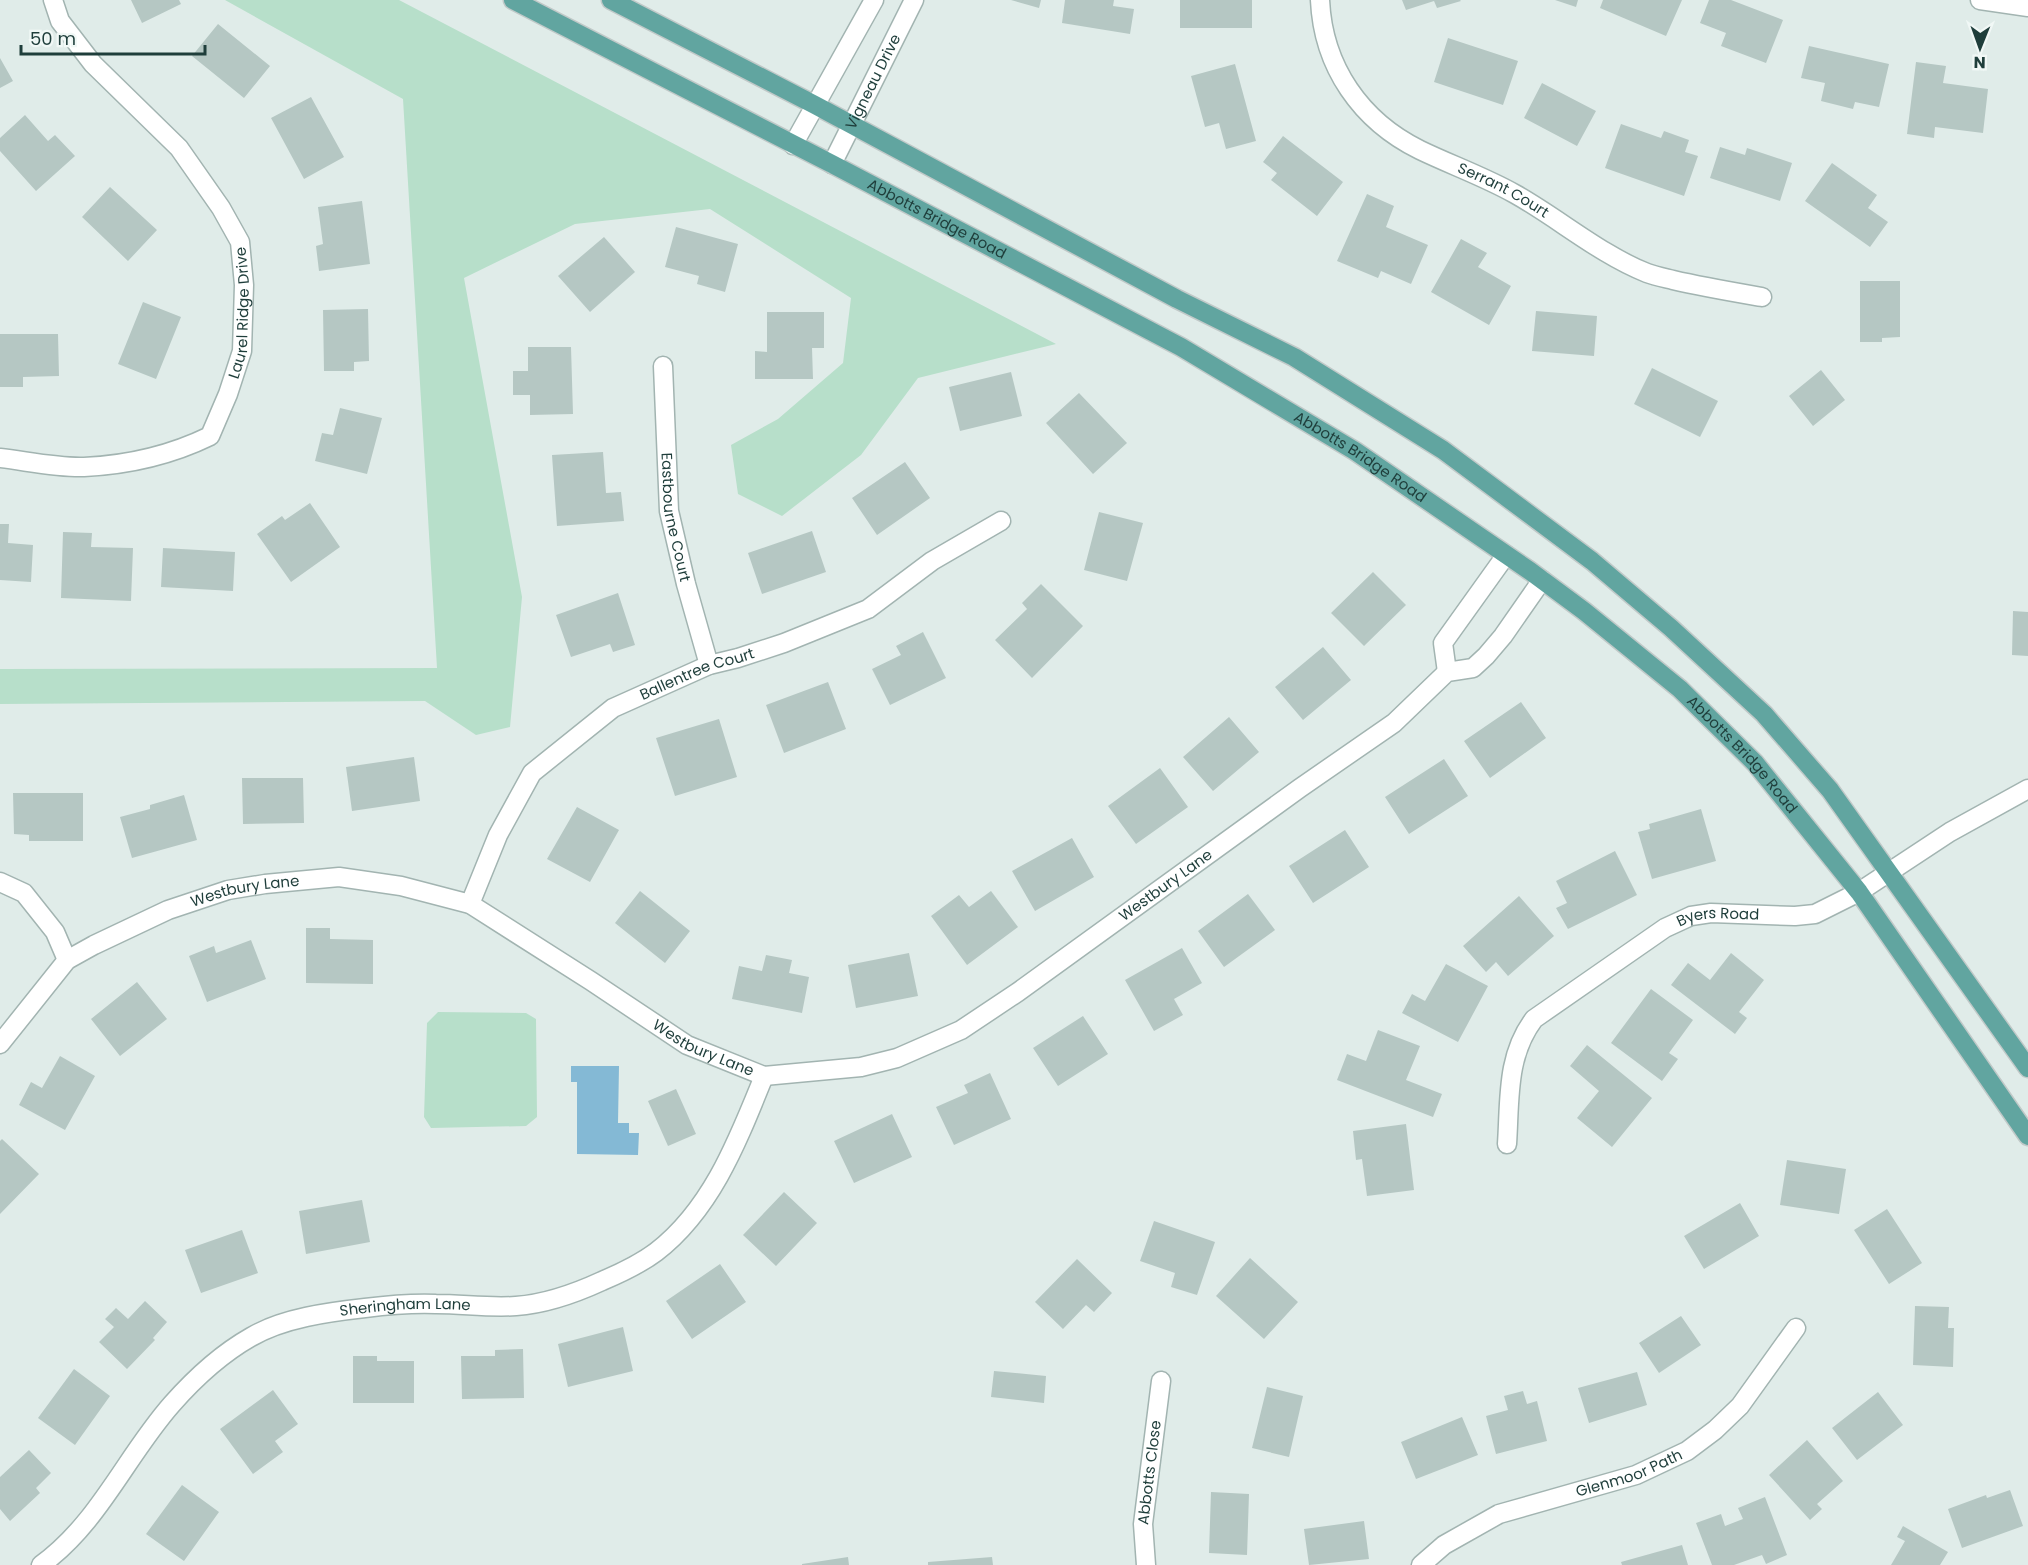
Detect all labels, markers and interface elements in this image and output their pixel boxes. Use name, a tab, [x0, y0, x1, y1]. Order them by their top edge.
scale bar	[21, 18, 206, 56]
north arrow	[1950, 18, 2010, 78]
text: 50 m	[30, 26, 76, 51]
street label: Vigneau Drive	[840, 30, 905, 133]
text: N	[1974, 51, 1986, 74]
street label: Serrant Court	[1455, 157, 1553, 222]
street label: Abbotts Bridge Road	[864, 173, 1010, 264]
street label: Laurel Ridge Drive	[223, 246, 254, 381]
street label: Abbotts Bridge Road	[1290, 406, 1431, 507]
street label: Eastbourne Court	[657, 452, 696, 584]
street label: Ballentree Court	[636, 642, 757, 705]
street label: Abbotts Bridge Road	[1683, 691, 1803, 818]
street label: Westbury Lane	[1114, 844, 1216, 926]
street label: Westbury Lane	[188, 870, 300, 912]
street label: Byers Road	[1673, 902, 1760, 931]
street label: Westbury Lane	[649, 1014, 757, 1081]
street label: Sheringham Lane	[338, 1293, 471, 1321]
street label: Abbotts Close	[1132, 1419, 1166, 1526]
street label: Glenmoor Path	[1573, 1444, 1686, 1502]

